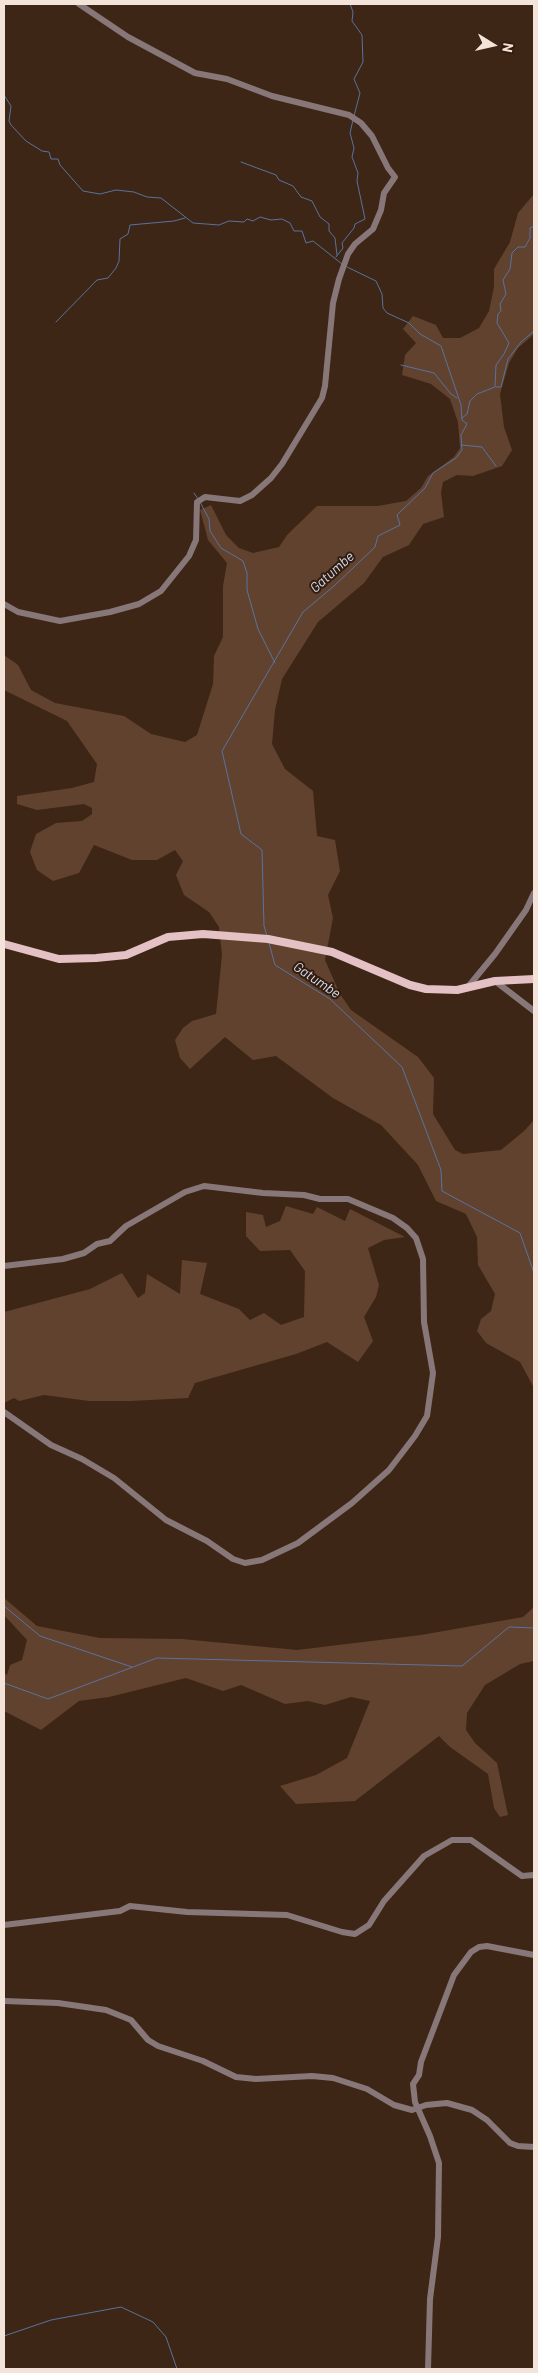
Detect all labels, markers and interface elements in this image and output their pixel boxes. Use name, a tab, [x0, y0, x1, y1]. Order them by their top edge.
north arrow	[468, 20, 518, 70]
text: N	[499, 42, 517, 54]
water label: Gatumbe	[306, 548, 358, 596]
water label: Gatumbe	[290, 958, 344, 1002]

